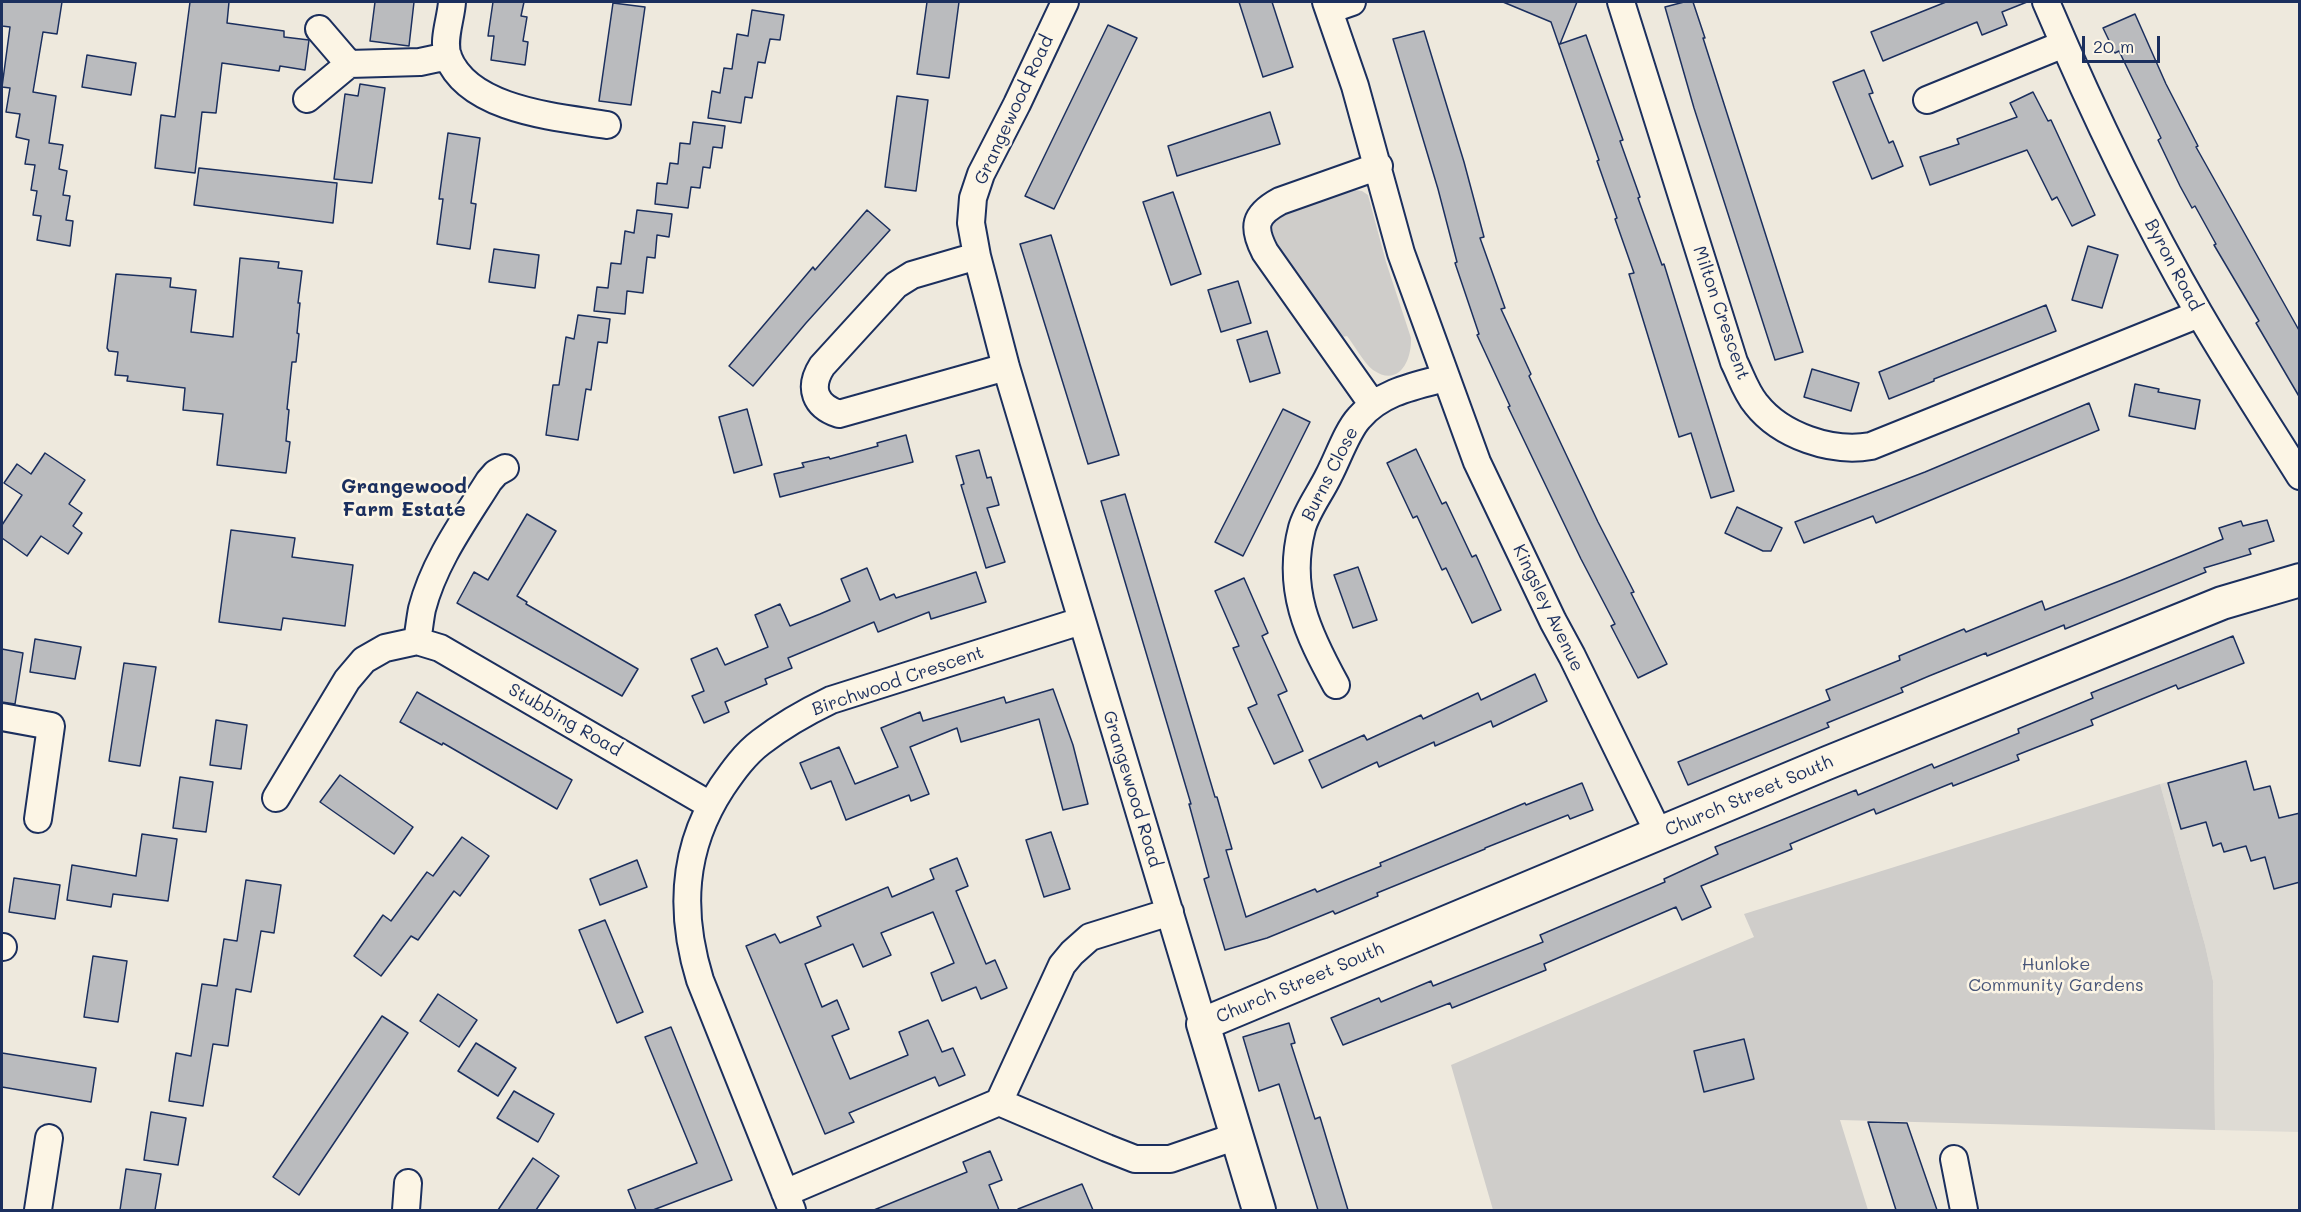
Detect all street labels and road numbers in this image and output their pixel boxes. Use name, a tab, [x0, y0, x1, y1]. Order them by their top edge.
street label: Grangewood Road	[970, 32, 1058, 188]
street label: Byron Road	[2140, 215, 2206, 315]
street label: Milton Crescent	[1688, 243, 1754, 383]
street label: Burns Close	[1297, 423, 1363, 525]
street label: Kingsley Avenue	[1508, 541, 1588, 675]
street label: Birchwood Crescent	[809, 641, 987, 721]
street label: Stubbing Road	[504, 679, 626, 761]
street label: Grangewood Road	[1098, 708, 1166, 870]
street label: Church Street South	[1662, 751, 1836, 841]
street label: Church Street South	[1213, 938, 1387, 1028]

